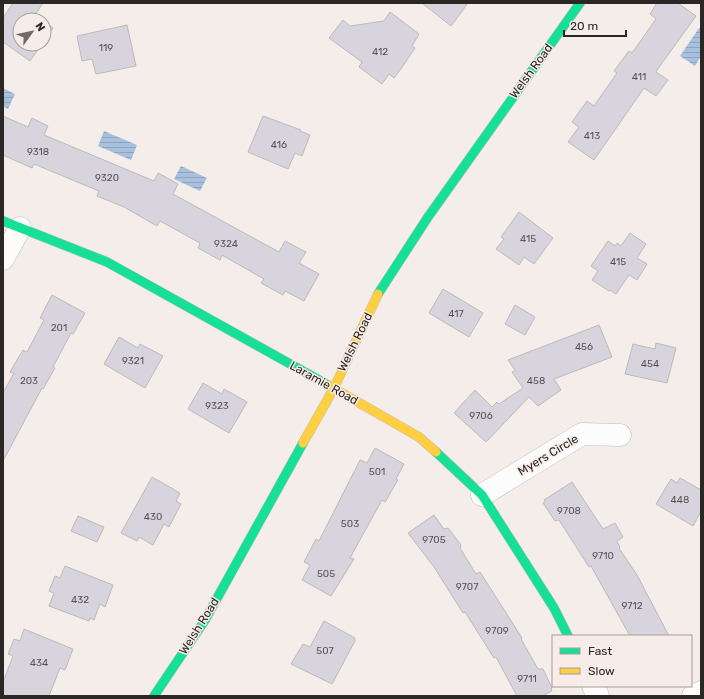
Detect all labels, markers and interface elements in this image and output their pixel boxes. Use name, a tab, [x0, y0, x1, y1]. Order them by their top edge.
north arrow	[12, 12, 52, 52]
scale bar	[564, 12, 626, 38]
text: 20 m	[570, 19, 598, 33]
text: N	[32, 20, 48, 34]
street label: Welsh Road	[507, 41, 555, 101]
house number: 119	[99, 42, 113, 54]
house number: 412	[372, 46, 388, 58]
house number: 411	[632, 71, 646, 83]
house number: 413	[584, 130, 600, 142]
house number: 416	[271, 139, 287, 151]
house number: 9318	[27, 146, 49, 158]
house number: 9320	[95, 172, 119, 184]
house number: 415	[520, 233, 536, 245]
house number: 9324	[214, 238, 238, 250]
house number: 415	[610, 256, 626, 268]
house number: 417	[448, 308, 464, 320]
street label: Welsh Road	[335, 310, 375, 374]
house number: 201	[51, 322, 67, 334]
house number: 456	[575, 341, 593, 353]
house number: 9321	[122, 355, 144, 367]
street label: Laramie Road	[287, 358, 361, 408]
house number: 454	[641, 358, 659, 370]
house number: 203	[20, 375, 38, 387]
house number: 458	[527, 375, 545, 387]
house number: 9323	[205, 400, 229, 412]
house number: 9706	[469, 410, 493, 422]
street label: Myers Circle	[515, 431, 581, 478]
house number: 501	[369, 466, 385, 478]
house number: 448	[671, 494, 689, 506]
house number: 9708	[557, 505, 581, 517]
house number: 430	[144, 511, 162, 523]
house number: 503	[341, 518, 359, 530]
house number: 9705	[422, 534, 446, 546]
house number: 9710	[592, 550, 614, 562]
house number: 505	[317, 568, 335, 580]
house number: 9707	[456, 581, 478, 593]
house number: 432	[71, 594, 89, 606]
street label: Welsh Road	[176, 595, 222, 657]
house number: 9712	[621, 600, 643, 612]
house number: 9709	[485, 625, 509, 637]
legend	[552, 635, 692, 687]
text: Fast	[588, 644, 612, 658]
house number: 507	[316, 645, 334, 657]
house number: 434	[30, 657, 48, 669]
text: Slow	[588, 664, 615, 678]
house number: 9711	[517, 673, 537, 685]

